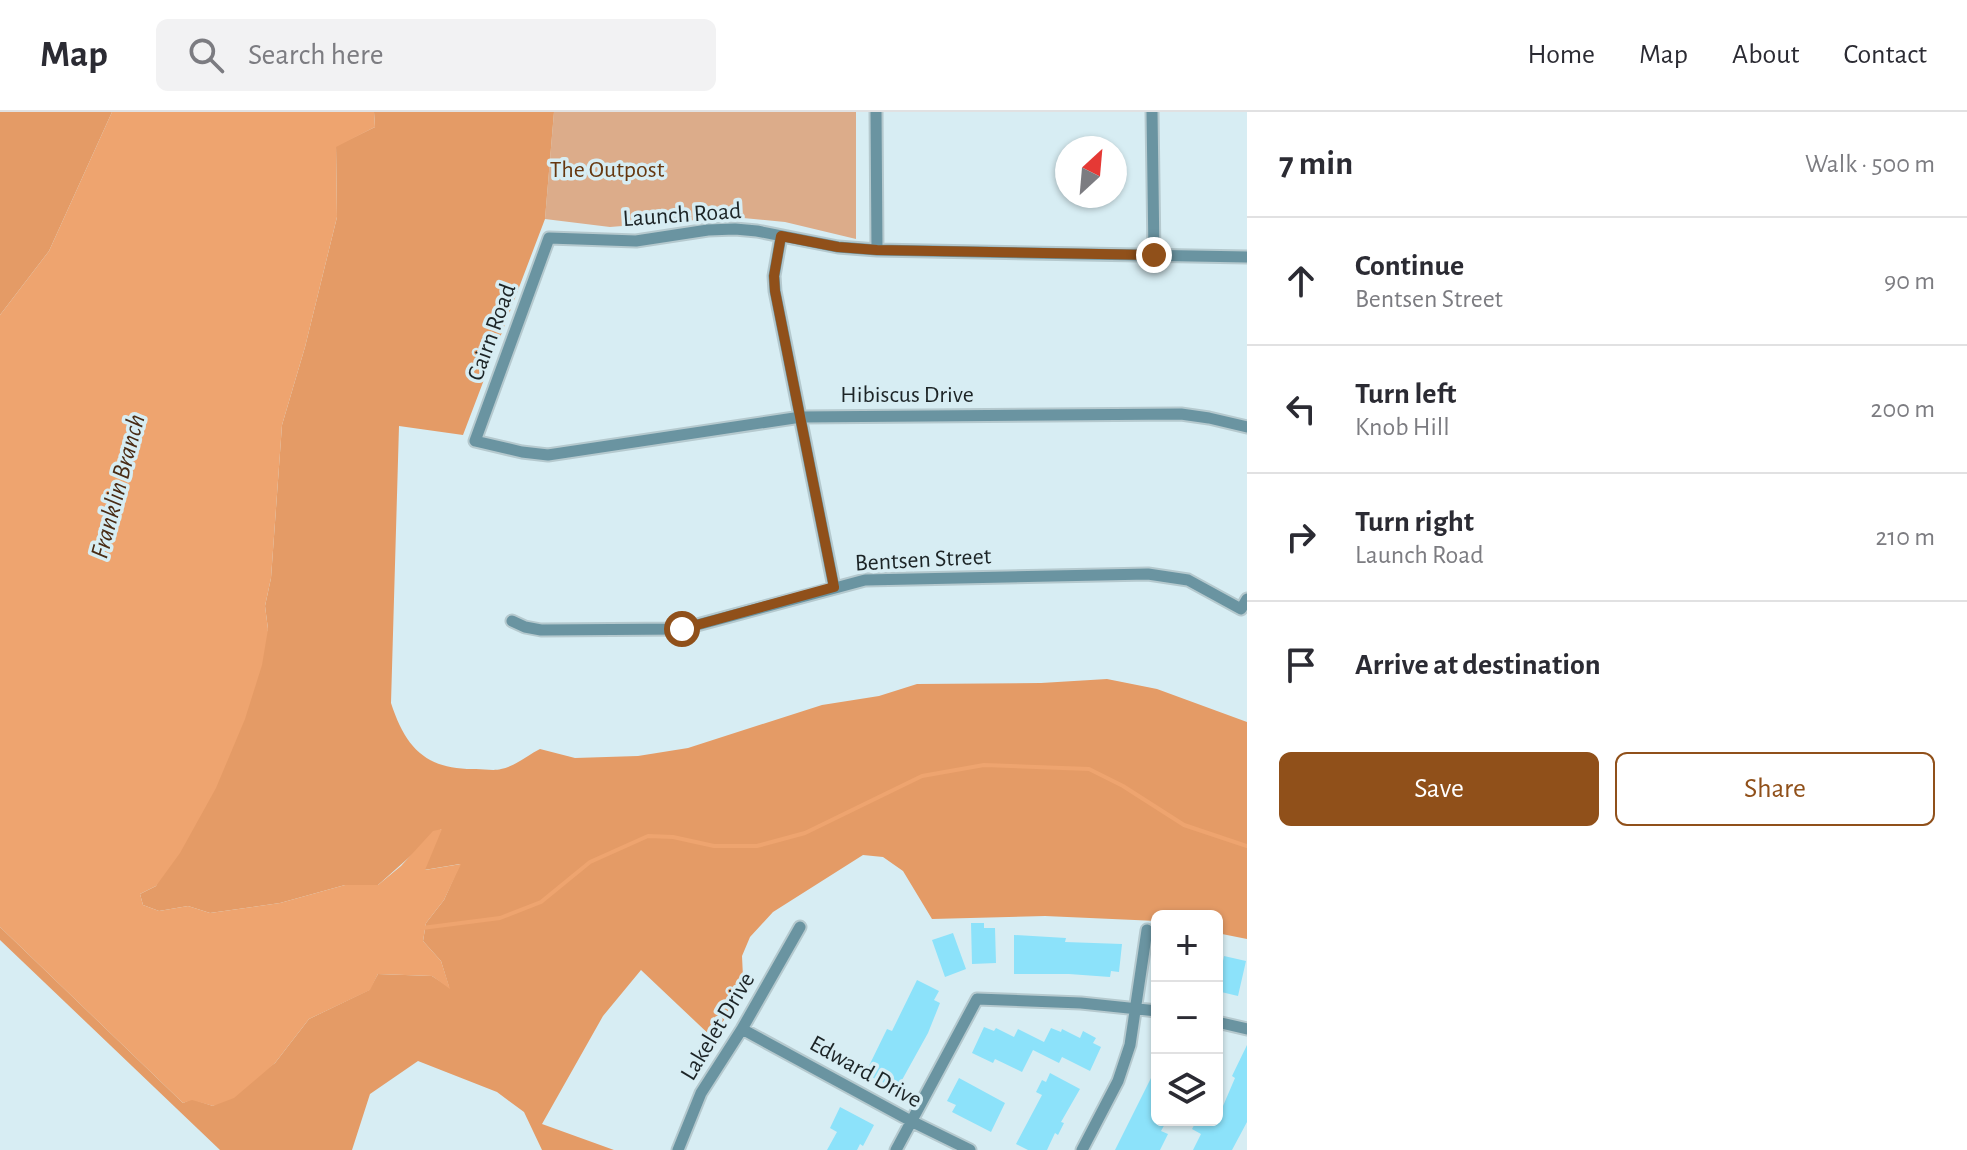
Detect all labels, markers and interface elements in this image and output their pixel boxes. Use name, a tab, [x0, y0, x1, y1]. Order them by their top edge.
search box	[156, 19, 716, 91]
icon: search	[184, 33, 228, 77]
text: Map	[40, 36, 108, 74]
text: Search here	[248, 40, 384, 70]
text: Home	[1528, 41, 1595, 69]
text: Map	[1639, 41, 1688, 69]
text: About	[1732, 41, 1800, 69]
text: Contact	[1844, 41, 1927, 69]
north arrow	[1055, 136, 1127, 208]
text: 7 min	[1279, 147, 1353, 181]
text: Walk · 500 m	[1805, 151, 1935, 177]
park label: The Outpost	[550, 158, 665, 182]
street label: Launch Road	[622, 199, 742, 231]
route end	[1136, 237, 1172, 273]
text: Continue	[1355, 251, 1464, 281]
icon: ahead	[1279, 259, 1323, 303]
text: 90 m	[1884, 268, 1935, 294]
street label: Cairn Road	[463, 281, 521, 384]
text: Bentsen Street	[1355, 286, 1503, 312]
text: Turn left	[1355, 379, 1456, 409]
street label: Hibiscus Drive	[840, 383, 974, 407]
icon: left	[1279, 387, 1323, 431]
text: 200 m	[1871, 396, 1935, 422]
water label: Franklin Branch	[86, 411, 150, 561]
text: Knob Hill	[1355, 414, 1450, 440]
text: Turn right	[1355, 507, 1474, 537]
icon: right	[1279, 515, 1323, 559]
text: 210 m	[1875, 524, 1935, 550]
text: Launch Road	[1355, 542, 1484, 568]
street label: Bentsen Street	[854, 544, 992, 576]
route start	[664, 611, 700, 647]
icon: arrive	[1279, 643, 1323, 687]
text: Arrive at destination	[1355, 650, 1601, 680]
button: Save	[1279, 752, 1599, 826]
button: Share	[1615, 752, 1935, 826]
map controls	[1151, 910, 1223, 1126]
button: +	[1151, 910, 1223, 982]
street label: Lakelet Drive	[676, 968, 759, 1085]
button: −	[1151, 982, 1223, 1054]
street label: Edward Drive	[805, 1031, 926, 1112]
button: layers	[1151, 1054, 1223, 1126]

